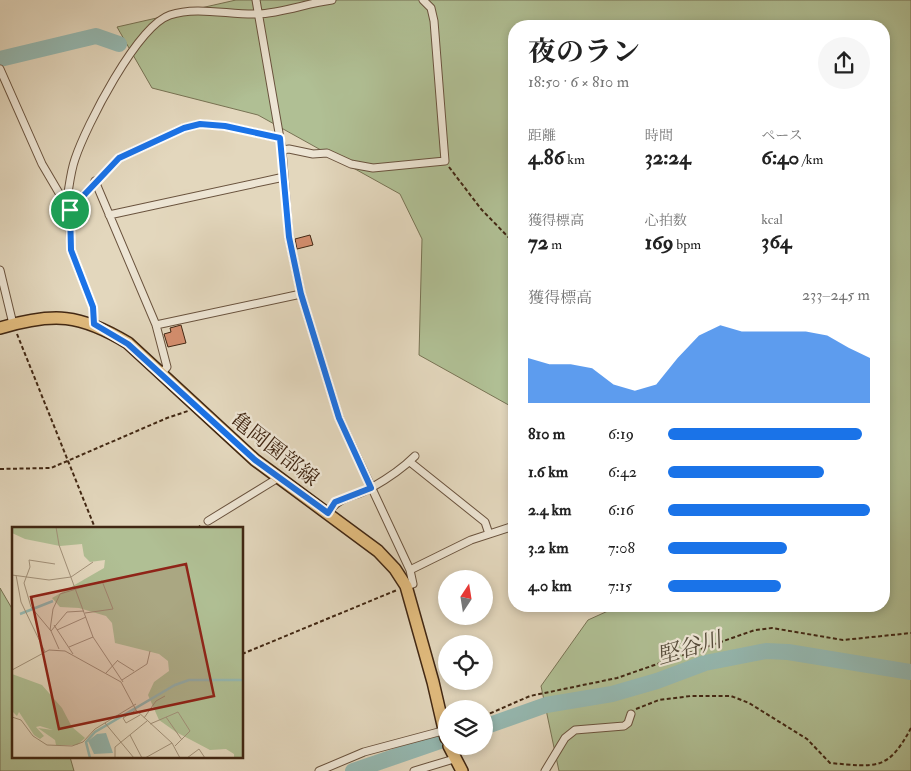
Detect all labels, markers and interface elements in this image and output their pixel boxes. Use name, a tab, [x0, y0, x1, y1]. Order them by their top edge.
text: 夜のラン	[528, 35, 640, 70]
button: share	[818, 37, 870, 89]
text: 18:50 · 6 × 810 m	[528, 72, 629, 92]
text: 距離	[528, 127, 556, 144]
text: 時間	[645, 127, 673, 144]
text: ペース	[761, 127, 803, 144]
text: 4.86	[528, 144, 564, 171]
text: 32:24	[645, 144, 691, 171]
text: 6:40	[761, 144, 799, 171]
text: km	[564, 151, 585, 168]
text: /km	[799, 151, 823, 168]
pin	[49, 189, 91, 231]
icon: arrive	[56, 196, 84, 224]
text: kcal	[761, 211, 783, 228]
text: 獲得標高	[528, 212, 584, 229]
text: 心拍数	[645, 212, 687, 229]
text: 364	[761, 228, 791, 255]
text: 72	[528, 229, 548, 256]
text: 169	[645, 229, 673, 256]
text: m	[548, 236, 562, 253]
text: bpm	[673, 236, 701, 253]
text: 233–245 m	[802, 285, 870, 305]
text: 獲得標高	[528, 288, 592, 308]
street label: 亀岡園部線	[225, 406, 324, 492]
text: 810 m	[528, 424, 565, 444]
text: 6:19	[608, 424, 634, 444]
text: 1.6 km	[528, 462, 568, 482]
text: 6:42	[608, 462, 637, 482]
text: 2.4 km	[528, 500, 571, 520]
text: 6:16	[608, 500, 634, 520]
inset map	[12, 527, 244, 758]
text: 3.2 km	[528, 538, 569, 558]
text: 7:08	[608, 538, 635, 558]
north arrow	[438, 570, 492, 625]
map controls	[438, 570, 493, 755]
text: 4.0 km	[528, 576, 572, 596]
text: 7:15	[608, 576, 632, 596]
water label: 堅谷川	[654, 625, 727, 671]
button: locate	[438, 635, 493, 690]
button: layers	[438, 700, 493, 755]

